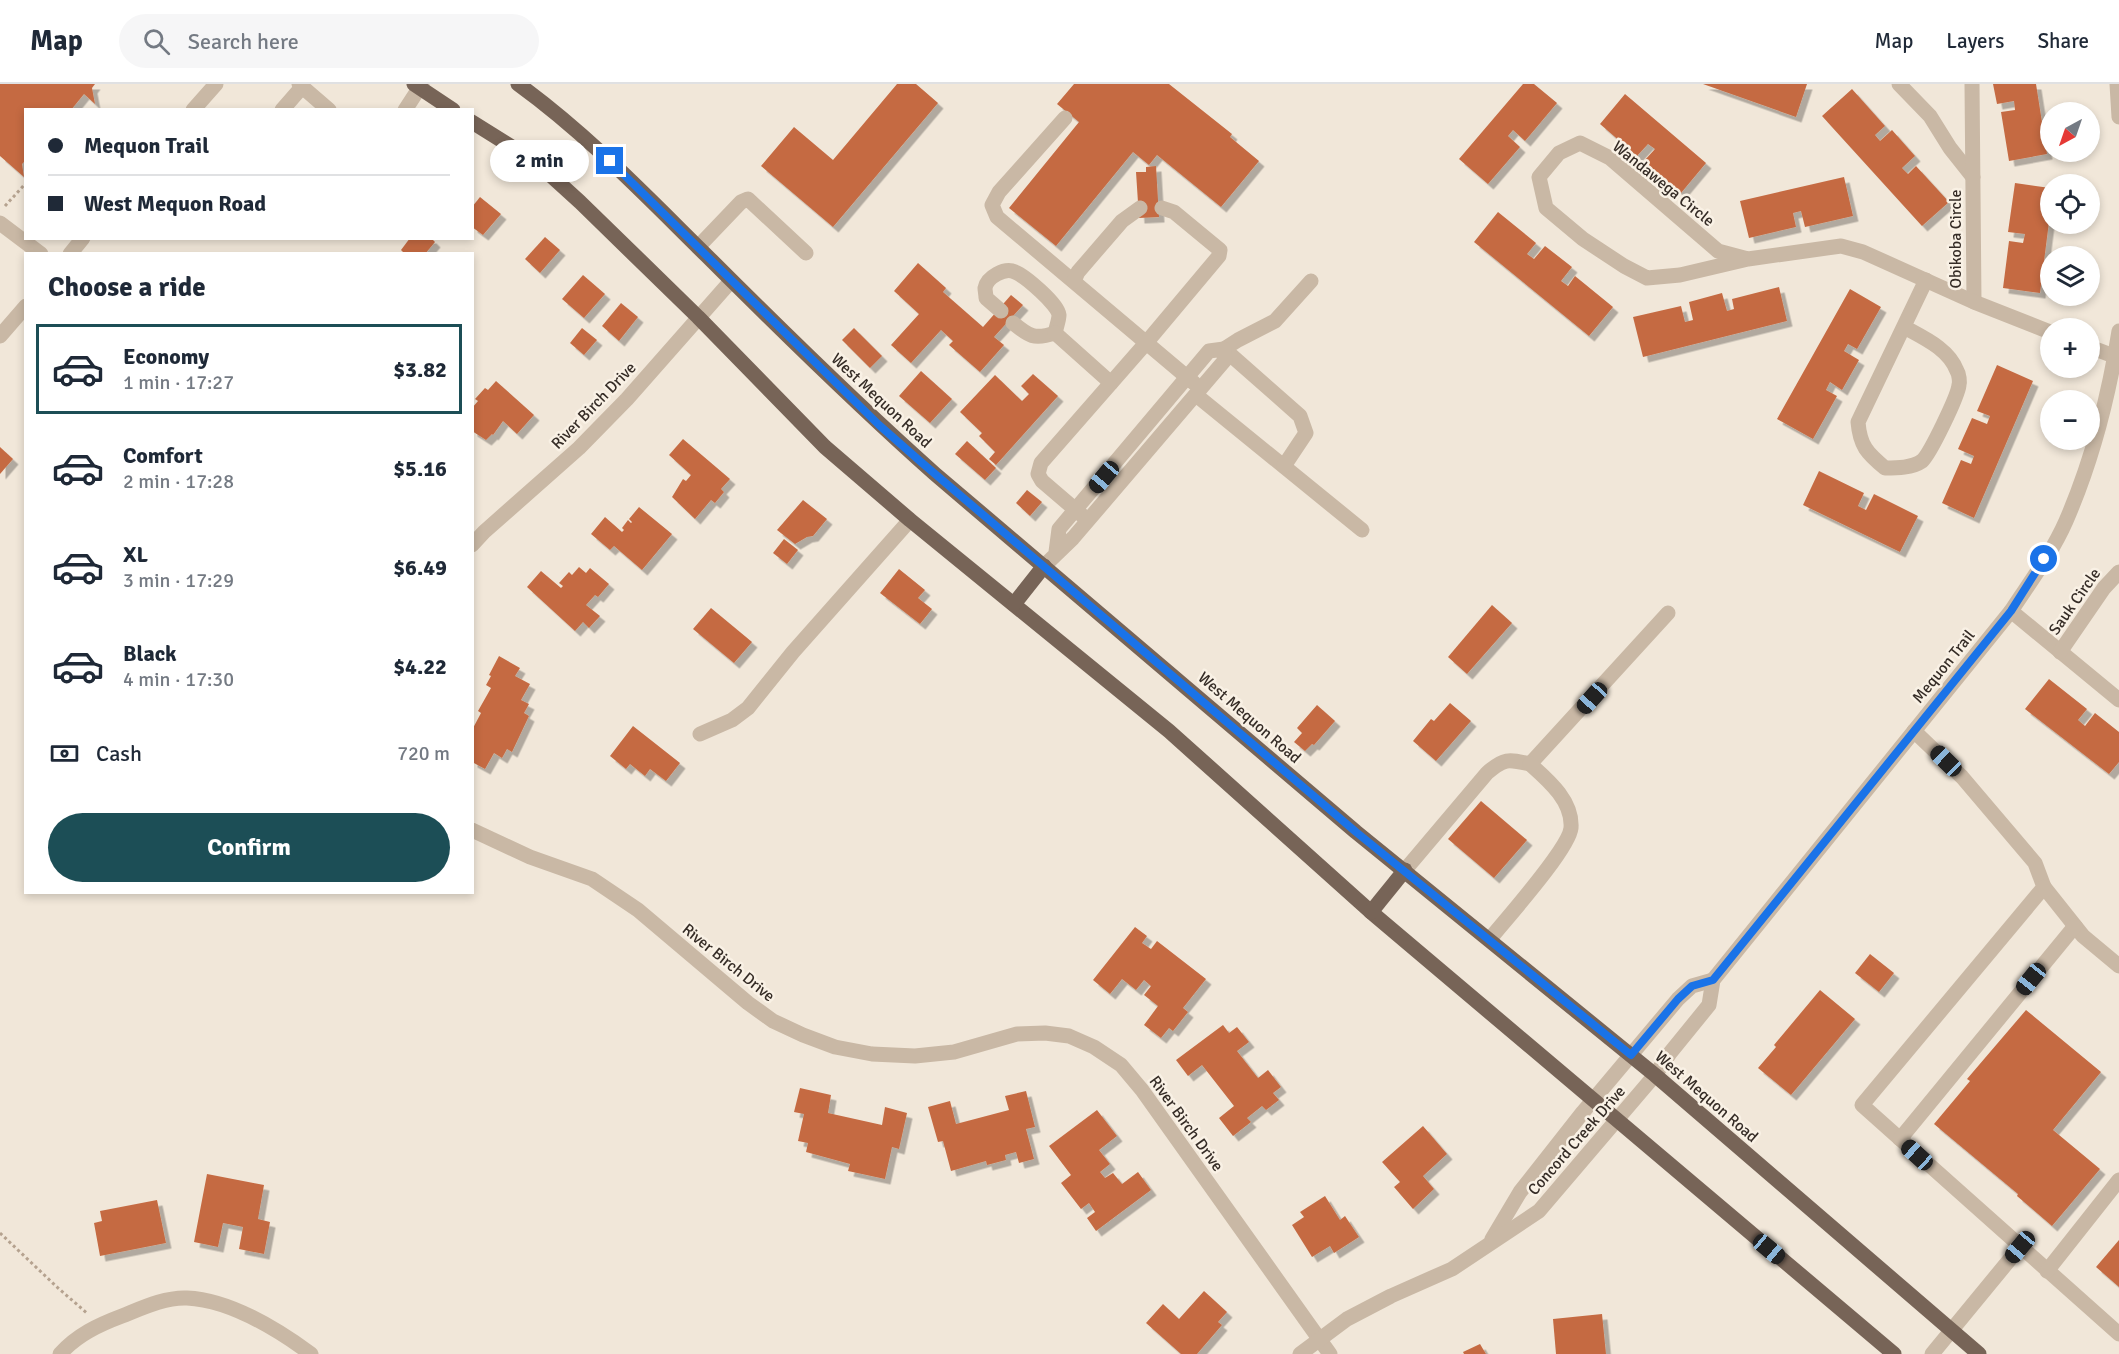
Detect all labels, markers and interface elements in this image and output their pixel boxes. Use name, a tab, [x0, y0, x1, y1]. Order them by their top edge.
search box	[119, 14, 539, 68]
text: Map	[30, 24, 83, 58]
icon: search	[140, 25, 173, 58]
text: Search here	[188, 28, 299, 55]
text: Map	[1875, 28, 1913, 54]
text: Layers	[1946, 28, 2004, 54]
text: Share	[2037, 28, 2089, 54]
north arrow	[2040, 102, 2100, 162]
map controls	[2040, 102, 2100, 450]
text: Mequon Trail	[84, 132, 209, 159]
street label: Wandawega Circle	[1608, 137, 1718, 231]
callout: 2 min	[490, 140, 589, 182]
route end	[596, 147, 623, 174]
text: 2 min	[515, 148, 564, 173]
button: locate	[2040, 174, 2100, 234]
street label: Obikoba Circle	[1946, 189, 1966, 289]
text: West Mequon Road	[84, 190, 266, 217]
button: layers	[2040, 246, 2100, 306]
text: Choose a ride	[48, 271, 206, 304]
button: +	[2040, 318, 2100, 378]
icon: car	[51, 342, 105, 396]
text: Economy	[123, 343, 209, 370]
street label: West Mequon Road	[827, 349, 936, 452]
text: $3.82	[393, 356, 447, 383]
street label: River Birch Drive	[547, 358, 640, 453]
text: 1 min · 17:27	[123, 370, 234, 395]
button: −	[2040, 390, 2100, 450]
icon: car	[51, 441, 105, 495]
text: Comfort	[123, 442, 203, 469]
text: $5.16	[393, 455, 447, 482]
car	[1086, 457, 1122, 497]
text: 2 min · 17:28	[123, 469, 234, 494]
icon: car	[51, 540, 105, 594]
text: XL	[123, 541, 148, 568]
route start	[2030, 545, 2057, 572]
text: $6.49	[393, 554, 447, 581]
street label: Sauk Circle	[2045, 564, 2105, 639]
text: 3 min · 17:29	[123, 568, 234, 593]
street label: Mequon Trail	[1908, 626, 1980, 707]
icon: car	[51, 639, 105, 693]
text: Black	[123, 640, 177, 667]
text: $4.22	[393, 653, 447, 680]
text: 4 min · 17:30	[123, 667, 234, 692]
street label: West Mequon Road	[1194, 668, 1305, 768]
car	[1573, 679, 1611, 717]
icon: cash	[48, 737, 81, 770]
text: Cash	[96, 740, 142, 767]
text: 720 m	[397, 741, 450, 766]
car	[1927, 742, 1965, 780]
button: Confirm	[48, 813, 450, 882]
street label: River Birch Drive	[678, 919, 779, 1006]
car	[2013, 959, 2049, 999]
street label: West Mequon Road	[1651, 1047, 1762, 1147]
street label: River Birch Drive	[1145, 1072, 1228, 1175]
street label: Concord Creek Drive	[1524, 1082, 1630, 1200]
car	[1898, 1136, 1936, 1174]
car	[2002, 1227, 2038, 1267]
car	[1749, 1231, 1789, 1267]

